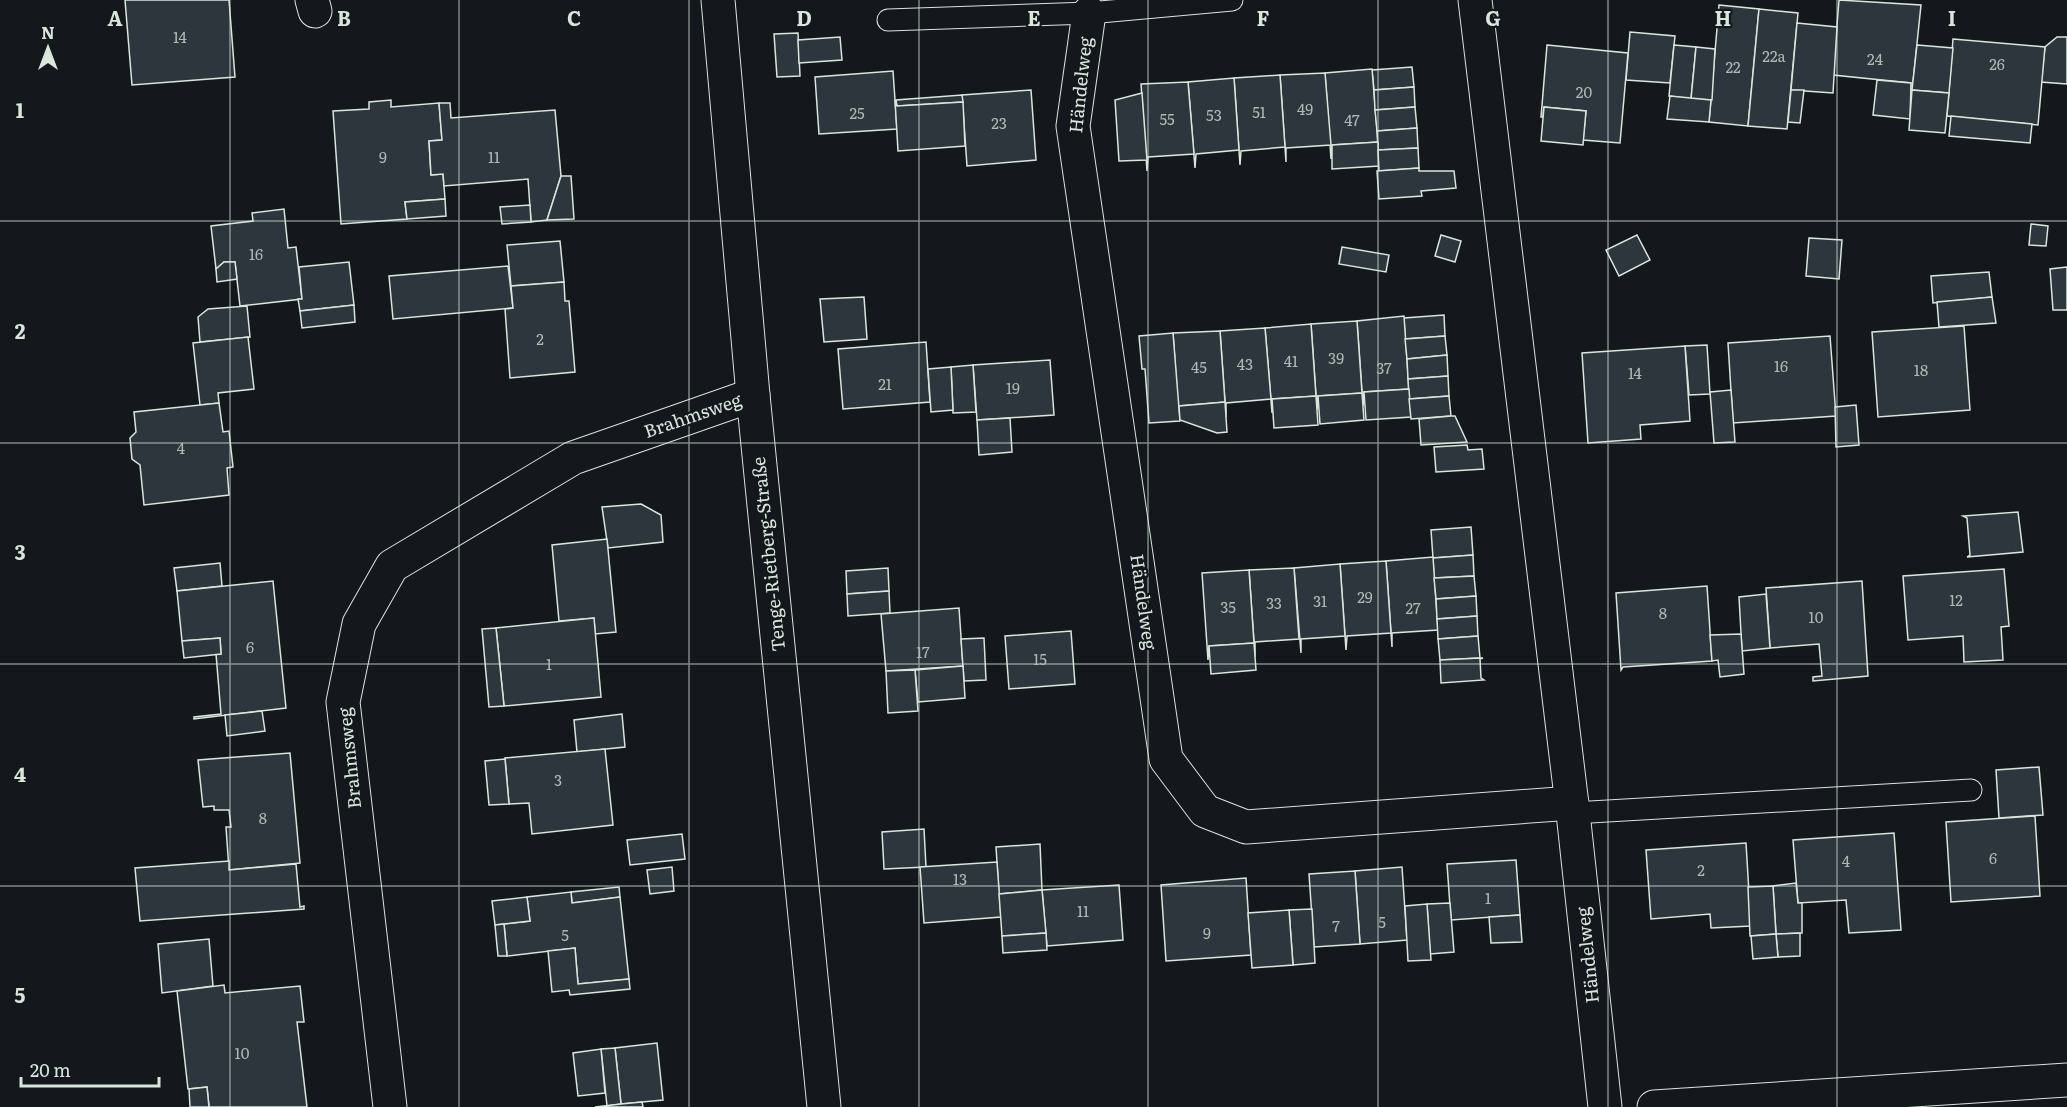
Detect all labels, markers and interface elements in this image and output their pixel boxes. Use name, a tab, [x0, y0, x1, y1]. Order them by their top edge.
text: A	[107, 2, 123, 32]
text: B	[337, 2, 351, 32]
text: C	[567, 2, 581, 32]
text: D	[796, 2, 812, 32]
text: E	[1027, 2, 1041, 32]
text: F	[1257, 2, 1270, 32]
text: G	[1485, 2, 1501, 32]
text: H	[1715, 2, 1731, 32]
text: I	[1948, 2, 1956, 32]
north arrow	[18, 18, 78, 78]
text: N	[41, 20, 55, 44]
house number: 14	[173, 25, 187, 48]
street label: Händelweg	[1061, 34, 1098, 134]
house number: 22a	[1762, 44, 1787, 67]
house number: 24	[1867, 47, 1883, 70]
house number: 26	[1989, 52, 2005, 75]
house number: 22	[1725, 55, 1741, 78]
house number: 20	[1576, 80, 1592, 103]
text: 1	[16, 94, 24, 124]
house number: 49	[1297, 97, 1313, 120]
house number: 51	[1252, 100, 1266, 123]
house number: 25	[849, 101, 865, 124]
house number: 53	[1206, 103, 1222, 126]
house number: 55	[1159, 107, 1175, 130]
house number: 47	[1344, 108, 1360, 131]
house number: 23	[991, 111, 1007, 134]
house number: 9	[379, 145, 387, 168]
house number: 11	[488, 145, 500, 168]
house number: 16	[249, 242, 263, 265]
text: 2	[15, 315, 26, 345]
house number: 2	[536, 327, 544, 350]
house number: 39	[1328, 346, 1344, 369]
house number: 41	[1284, 349, 1298, 372]
house number: 43	[1237, 352, 1253, 375]
house number: 16	[1774, 354, 1788, 377]
house number: 45	[1191, 355, 1207, 378]
house number: 37	[1376, 356, 1392, 379]
house number: 18	[1914, 358, 1928, 381]
house number: 14	[1628, 361, 1642, 384]
house number: 21	[878, 372, 892, 395]
house number: 19	[1006, 376, 1020, 399]
street label: Brahmsweg	[640, 385, 746, 444]
house number: 4	[177, 436, 185, 459]
street label: Tenge-Rietberg-Straße	[744, 455, 791, 653]
text: 3	[14, 536, 26, 566]
street label: Händelweg	[1124, 552, 1165, 652]
house number: 29	[1357, 585, 1373, 608]
house number: 12	[1949, 588, 1963, 611]
house number: 31	[1313, 589, 1327, 612]
house number: 33	[1266, 591, 1282, 614]
house number: 35	[1220, 595, 1236, 618]
house number: 27	[1405, 596, 1421, 619]
house number: 8	[1659, 601, 1667, 624]
house number: 10	[1809, 605, 1824, 628]
house number: 6	[246, 635, 254, 658]
house number: 17	[916, 640, 930, 663]
house number: 15	[1033, 647, 1047, 670]
house number: 1	[546, 652, 552, 675]
street label: Brahmsweg	[330, 705, 367, 810]
text: 4	[14, 758, 26, 788]
house number: 3	[554, 768, 562, 791]
house number: 8	[259, 806, 267, 829]
house number: 6	[1989, 846, 1997, 869]
house number: 4	[1842, 849, 1850, 872]
house number: 2	[1697, 858, 1705, 881]
house number: 13	[953, 867, 967, 890]
house number: 1	[1485, 886, 1491, 909]
house number: 11	[1077, 899, 1089, 922]
street label: Händelweg	[1568, 905, 1605, 1005]
house number: 5	[1378, 910, 1386, 933]
house number: 7	[1332, 914, 1340, 937]
house number: 9	[1203, 921, 1211, 944]
house number: 5	[561, 923, 569, 946]
text: 5	[15, 979, 26, 1009]
house number: 10	[235, 1041, 250, 1064]
scale bar	[21, 1050, 159, 1088]
text: 20 m	[30, 1056, 71, 1083]

